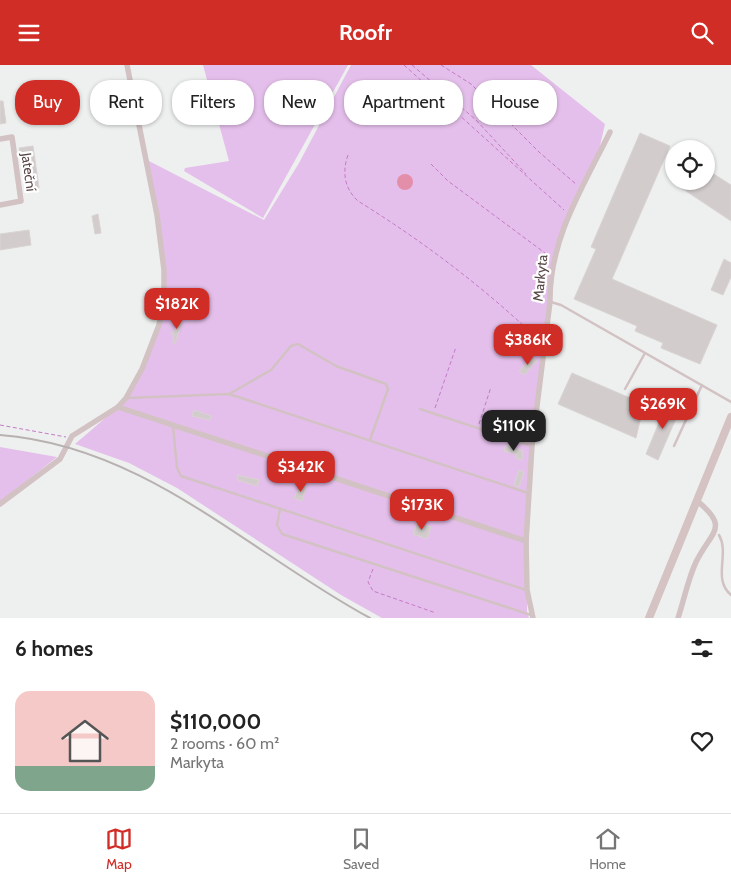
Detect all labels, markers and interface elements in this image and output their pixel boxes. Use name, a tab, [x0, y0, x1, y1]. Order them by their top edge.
icon: menu	[15, 19, 43, 47]
text: Roofr	[339, 19, 392, 46]
icon: search	[688, 19, 716, 47]
chip: Buy	[15, 80, 80, 125]
chip: Rent	[90, 80, 162, 125]
chip: Filters	[172, 80, 254, 125]
chip: New	[264, 80, 334, 125]
chip: Apartment	[344, 80, 463, 125]
chip: House	[473, 80, 557, 125]
map controls	[665, 140, 715, 190]
button: locate	[665, 140, 715, 190]
street label: Jateční	[17, 150, 41, 193]
street label: Markyta	[529, 253, 551, 302]
pin: $182K	[142, 287, 212, 330]
text: $182K	[155, 294, 199, 313]
pin: $386K	[493, 323, 563, 366]
text: $386K	[505, 330, 551, 349]
pin: $269K	[628, 387, 698, 430]
text: $269K	[640, 394, 686, 413]
pin: $110K	[479, 409, 549, 452]
text: $110K	[493, 416, 535, 435]
pin: $342K	[266, 451, 336, 493]
text: $342K	[278, 457, 324, 476]
pin: $173K	[387, 489, 457, 531]
text: $173K	[401, 495, 443, 514]
icon: filters	[688, 634, 716, 662]
text: 6 homes	[15, 636, 93, 661]
text: $110,000	[170, 709, 261, 734]
icon: home	[55, 711, 115, 771]
icon: heart	[688, 727, 716, 755]
text: 2 rooms · 60 m²	[170, 734, 279, 753]
text: Markyta	[170, 753, 224, 772]
tab: Map	[105, 825, 133, 873]
tab: Saved	[343, 825, 379, 873]
tab: Home	[589, 825, 626, 873]

